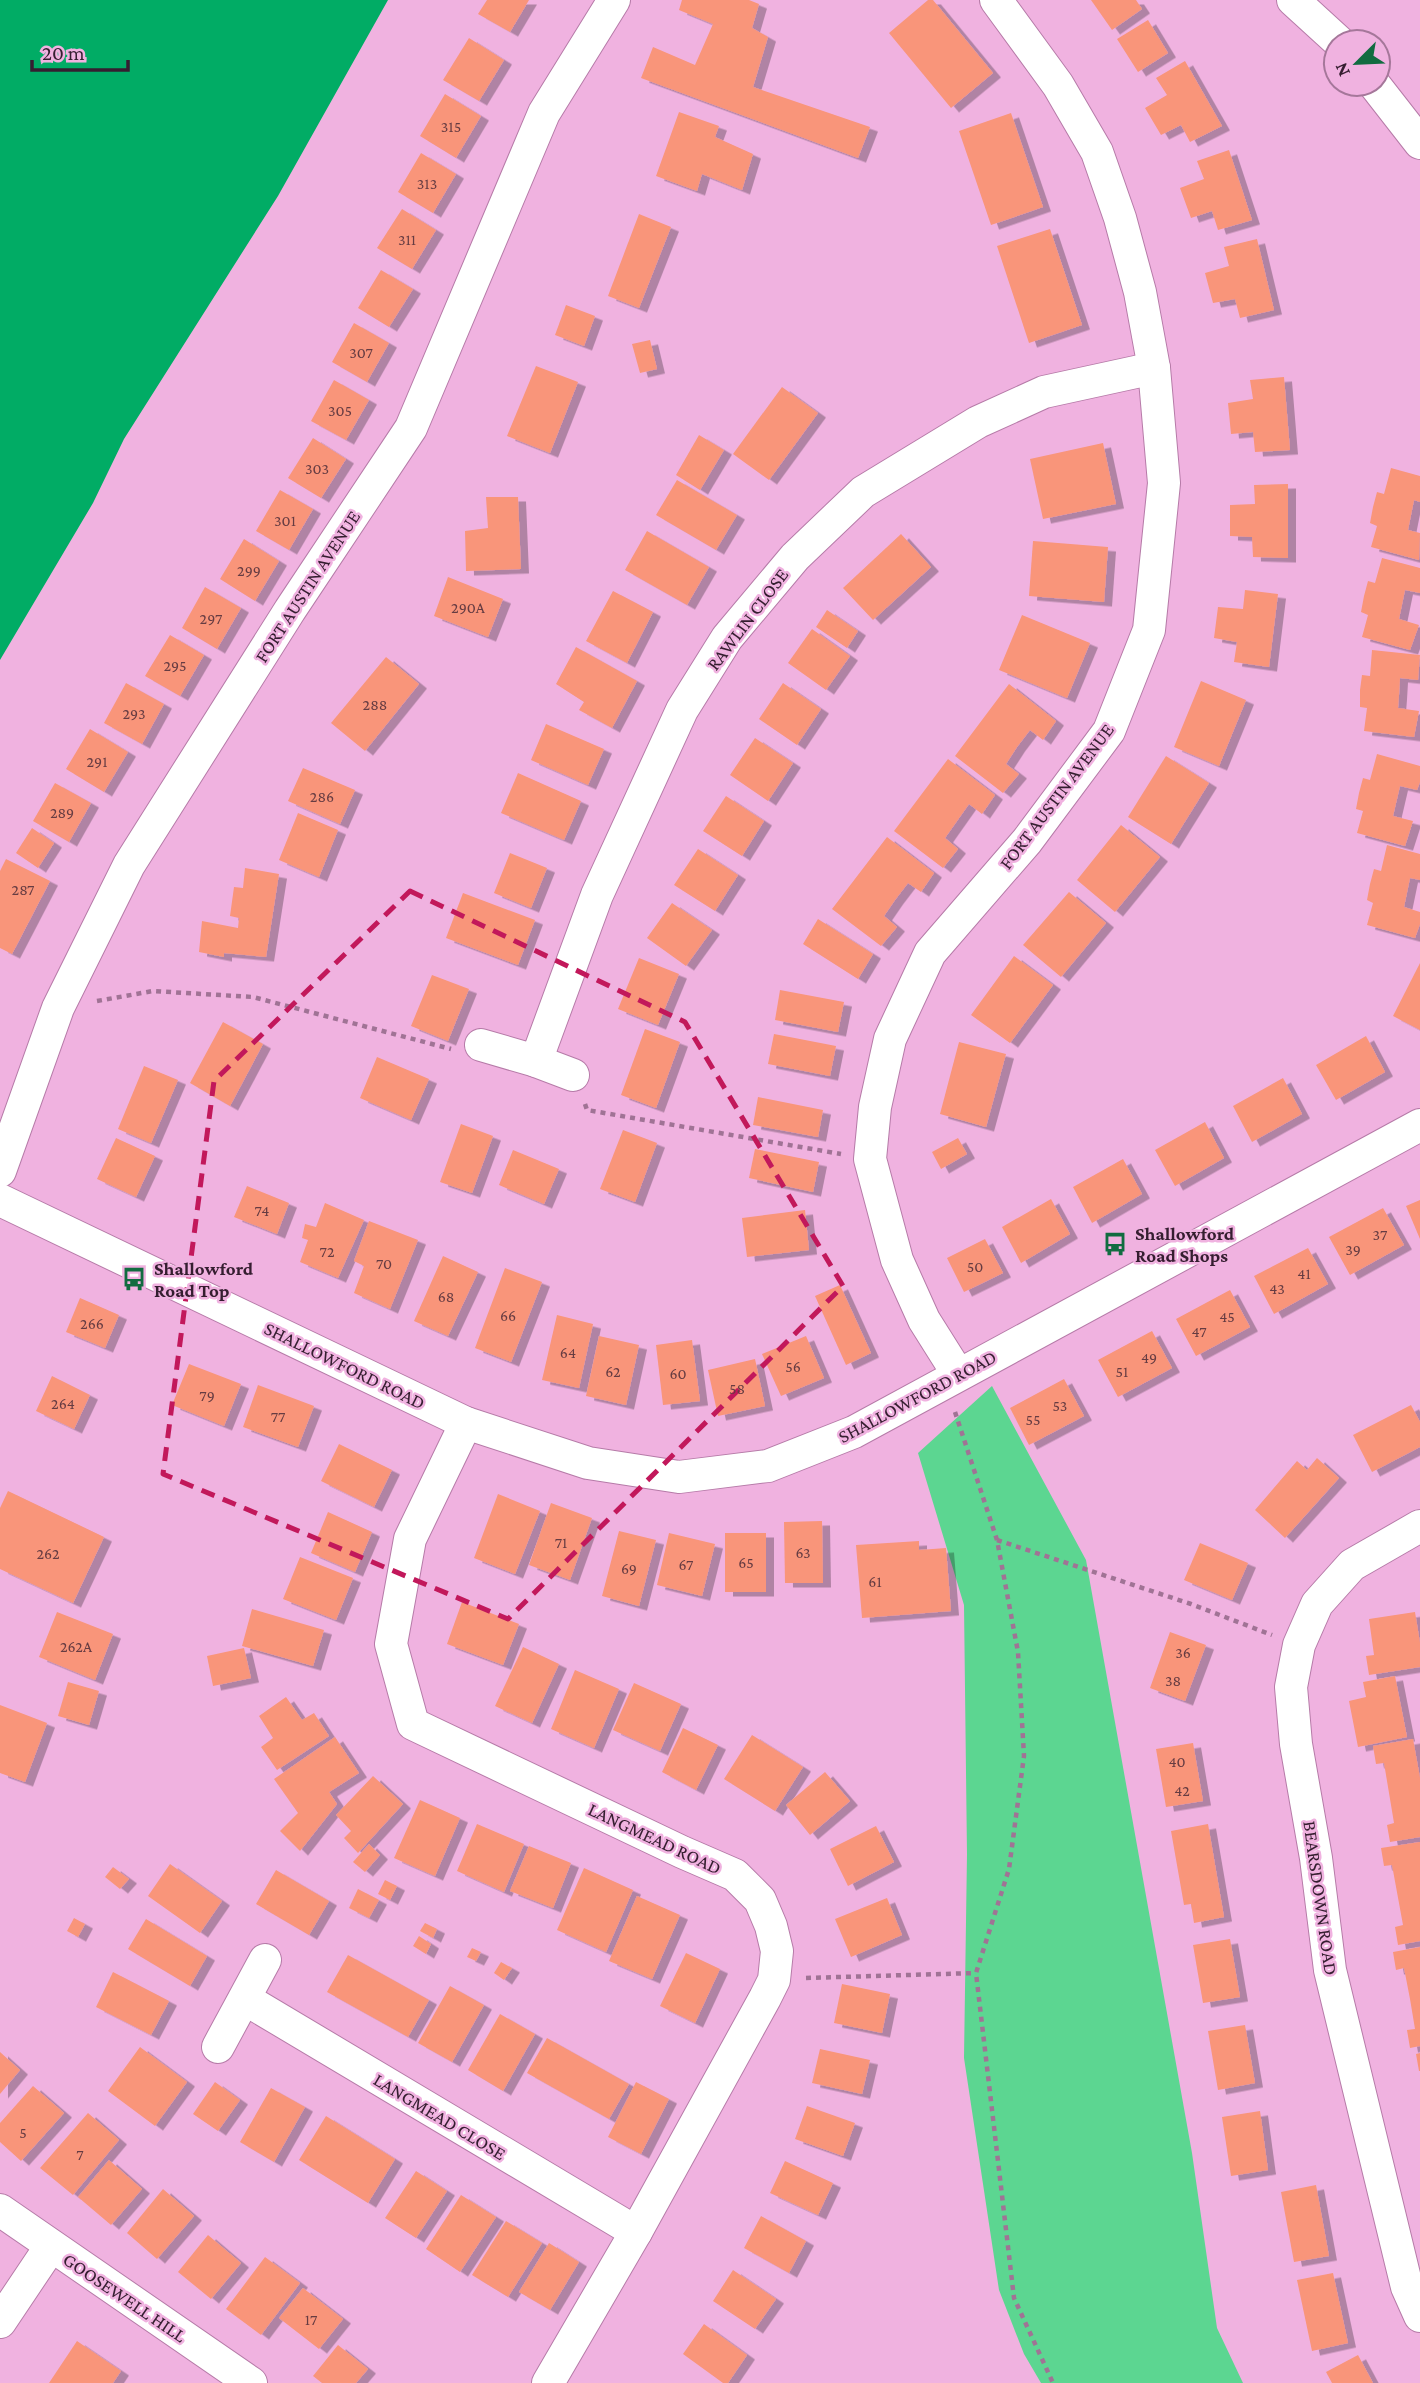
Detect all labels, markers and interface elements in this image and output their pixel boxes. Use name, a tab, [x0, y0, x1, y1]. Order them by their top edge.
scale bar	[32, 28, 128, 72]
north arrow	[1322, 28, 1392, 98]
text: 20 m	[42, 41, 85, 65]
text: N	[1330, 59, 1354, 80]
house number: 315	[441, 118, 461, 135]
house number: 313	[417, 175, 437, 192]
house number: 311	[398, 231, 416, 248]
house number: 307	[349, 344, 373, 361]
house number: 305	[328, 402, 352, 419]
house number: 303	[305, 460, 329, 477]
street label: FORT AUSTIN AVENUE	[251, 506, 364, 666]
house number: 301	[274, 512, 296, 529]
house number: 299	[237, 562, 261, 579]
street label: RAWLIN CLOSE	[702, 564, 792, 674]
house number: 290A	[451, 599, 486, 616]
house number: 297	[200, 610, 223, 627]
house number: 295	[163, 657, 187, 674]
house number: 288	[363, 696, 387, 713]
house number: 293	[122, 705, 146, 722]
street label: FORT AUSTIN AVENUE	[995, 719, 1118, 873]
house number: 291	[86, 753, 108, 770]
house number: 286	[310, 788, 334, 805]
house number: 289	[50, 804, 74, 821]
house number: 287	[12, 881, 35, 898]
house number: 74	[254, 1202, 270, 1219]
place label: Shallowford Road Shops	[1135, 1223, 1235, 1266]
house number: 37	[1373, 1226, 1388, 1243]
bus stop icon: Shallowford Road Shops	[1101, 1230, 1129, 1258]
house number: 39	[1345, 1241, 1361, 1258]
house number: 72	[320, 1243, 335, 1260]
house number: 70	[376, 1255, 392, 1272]
place label: Shallowford Road Top	[154, 1258, 254, 1301]
house number: 50	[967, 1258, 983, 1275]
bus stop icon: Shallowford Road Top	[120, 1265, 148, 1293]
house number: 41	[1297, 1265, 1311, 1282]
house number: 43	[1269, 1280, 1285, 1297]
house number: 68	[438, 1288, 454, 1305]
house number: 66	[500, 1307, 516, 1324]
house number: 45	[1219, 1308, 1235, 1325]
house number: 266	[80, 1315, 104, 1332]
street label: SHALLOWFORD ROAD	[261, 1317, 429, 1413]
house number: 47	[1191, 1323, 1207, 1340]
house number: 64	[560, 1344, 576, 1361]
street label: SHALLOWFORD ROAD	[835, 1346, 1000, 1447]
house number: 49	[1141, 1349, 1157, 1366]
house number: 56	[785, 1358, 801, 1375]
house number: 62	[605, 1363, 621, 1380]
house number: 51	[1116, 1363, 1128, 1380]
house number: 60	[669, 1365, 687, 1382]
house number: 58	[729, 1380, 745, 1397]
house number: 79	[199, 1387, 215, 1404]
house number: 264	[51, 1395, 75, 1412]
house number: 53	[1053, 1397, 1067, 1414]
house number: 77	[271, 1408, 286, 1425]
house number: 55	[1026, 1411, 1040, 1428]
house number: 71	[555, 1534, 567, 1551]
house number: 63	[795, 1544, 811, 1561]
house number: 262	[36, 1545, 60, 1562]
house number: 65	[738, 1554, 754, 1571]
house number: 67	[679, 1556, 694, 1573]
house number: 69	[621, 1560, 637, 1577]
house number: 61	[868, 1573, 882, 1590]
house number: 262A	[60, 1638, 93, 1655]
house number: 36	[1175, 1644, 1191, 1661]
house number: 38	[1165, 1672, 1181, 1689]
house number: 40	[1168, 1753, 1186, 1770]
house number: 42	[1174, 1782, 1190, 1799]
street label: LANGMEAD ROAD	[585, 1798, 725, 1878]
street label: BEARSDOWN ROAD	[1299, 1819, 1342, 1977]
street label: LANGMEAD CLOSE	[370, 2069, 510, 2164]
house number: 5	[19, 2124, 27, 2141]
house number: 7	[76, 2146, 84, 2163]
street label: GOOSEWELL HILL	[59, 2248, 191, 2347]
house number: 17	[305, 2311, 318, 2328]

